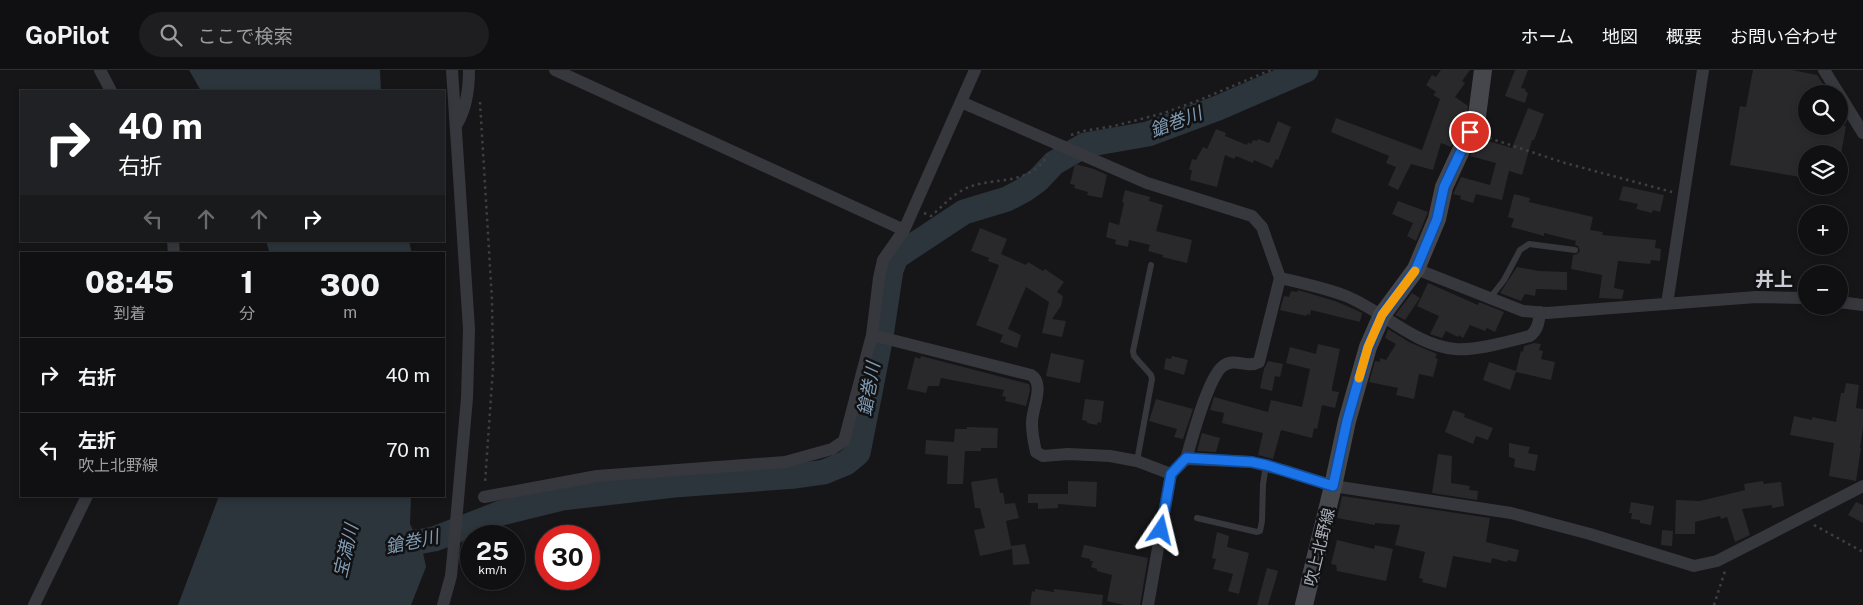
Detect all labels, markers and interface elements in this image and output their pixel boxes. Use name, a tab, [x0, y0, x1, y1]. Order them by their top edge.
search box	[139, 12, 489, 57]
text: GoPilot	[25, 21, 109, 49]
icon: search	[157, 21, 185, 49]
text: ここで検索	[197, 25, 292, 47]
text: ホーム	[1521, 26, 1574, 47]
text: 地図	[1602, 26, 1638, 47]
text: 概要	[1666, 26, 1702, 47]
text: お問い合わせ	[1730, 26, 1838, 47]
map controls	[1798, 85, 1848, 315]
button: search	[1798, 85, 1848, 135]
water label: 鎗巻川	[1147, 101, 1207, 141]
text: 40 m	[118, 106, 203, 147]
icon: right	[35, 110, 100, 175]
pin	[1449, 111, 1491, 153]
icon: arrive	[1456, 118, 1484, 146]
button: layers	[1798, 145, 1848, 195]
text: 右折	[118, 153, 162, 179]
icon: left	[139, 205, 167, 233]
icon: ahead	[192, 205, 220, 233]
icon: ahead	[245, 205, 273, 233]
icon: right	[298, 205, 326, 233]
button: +	[1798, 205, 1848, 255]
text: 08:45	[85, 264, 174, 300]
text: 1	[241, 264, 254, 300]
button: −	[1798, 265, 1848, 315]
text: 300	[320, 267, 380, 303]
district label: 井上	[1755, 268, 1793, 290]
text: m	[343, 303, 357, 322]
text: 到着	[114, 304, 146, 323]
text: 分	[239, 304, 255, 323]
water label: 鎗巻川	[853, 359, 884, 417]
icon: right	[35, 361, 63, 389]
text: 40 m	[385, 364, 430, 386]
text: 右折	[78, 366, 116, 388]
text: 左折	[78, 429, 116, 451]
icon: left	[35, 436, 63, 464]
text: 70 m	[386, 439, 430, 461]
text: 吹上北野線	[78, 456, 158, 475]
position arrow	[1134, 503, 1186, 555]
street label: 吹上北野線	[1301, 506, 1338, 588]
water label: 宝満川	[329, 520, 362, 580]
water label: 鎗巻川	[383, 525, 442, 557]
speed limit sign: 30	[535, 525, 600, 590]
text: 25	[476, 536, 509, 566]
text: km/h	[478, 563, 507, 577]

